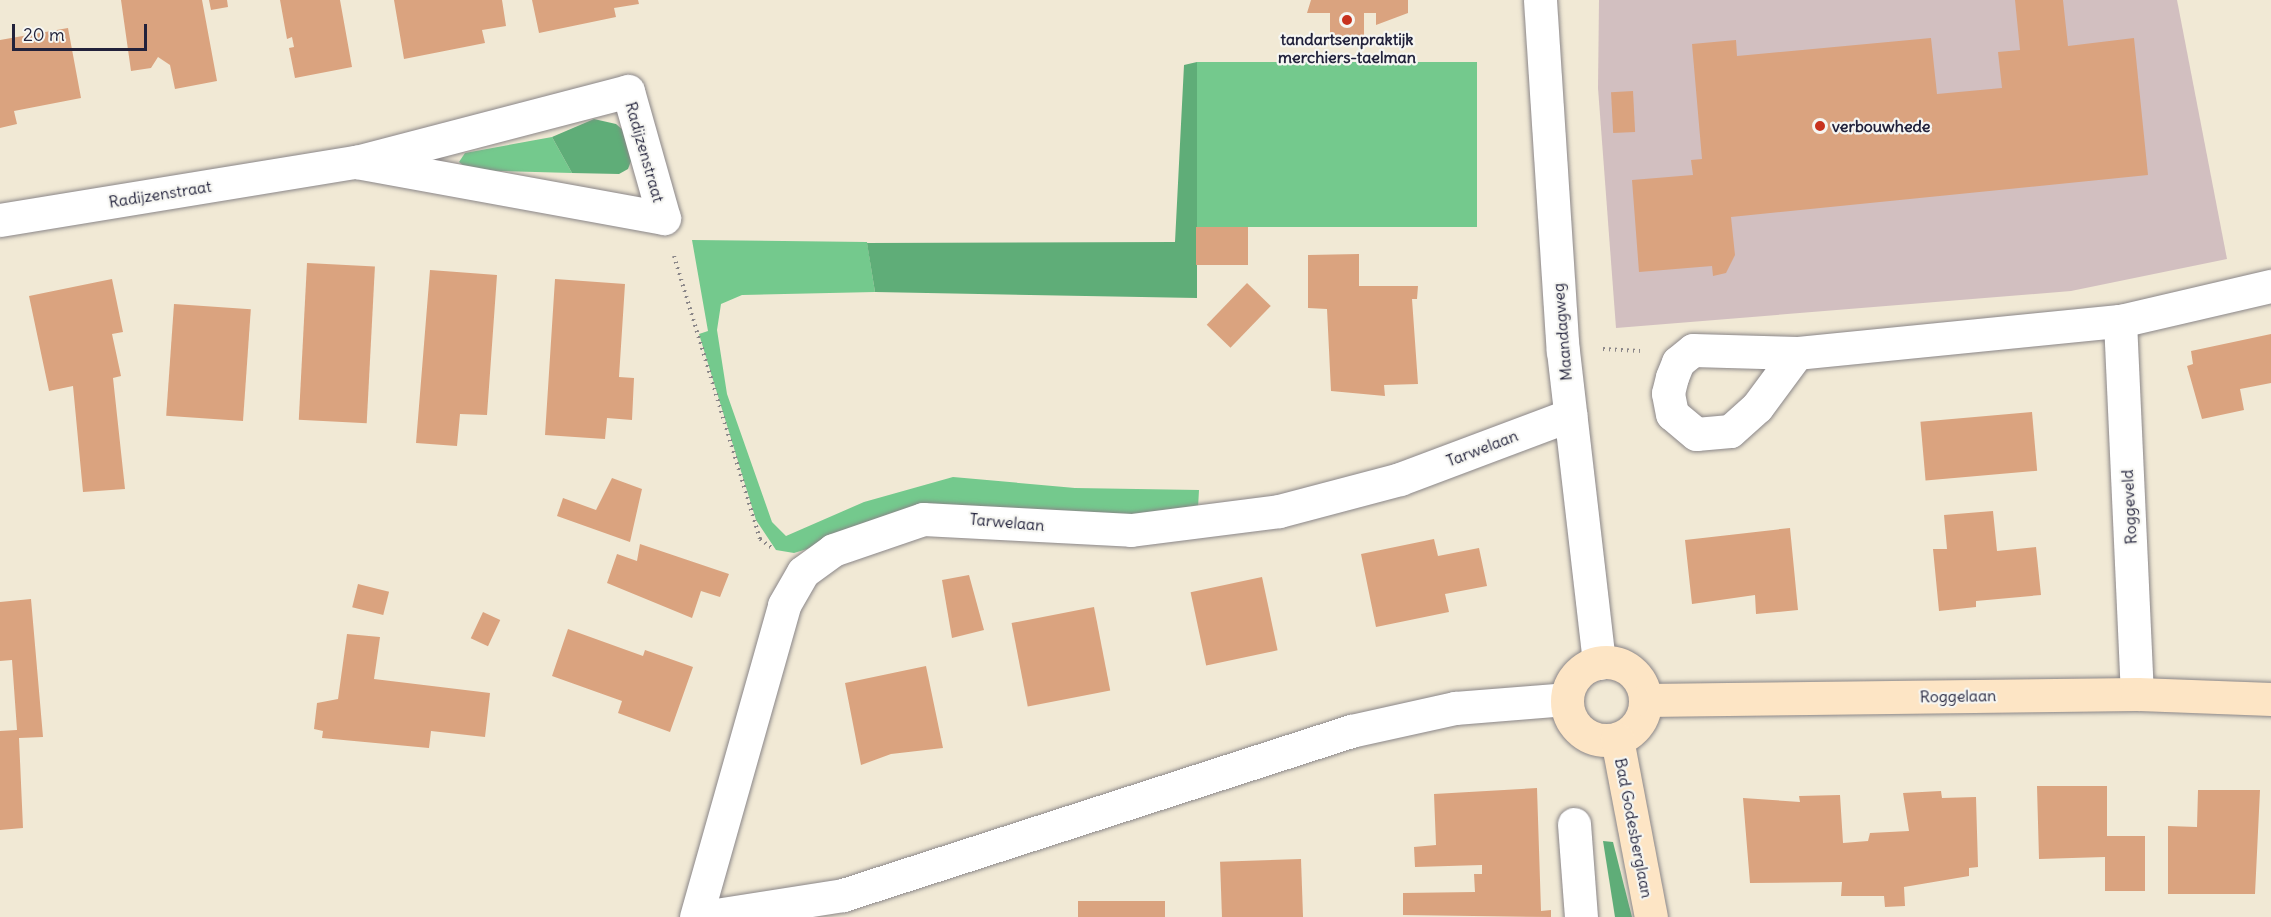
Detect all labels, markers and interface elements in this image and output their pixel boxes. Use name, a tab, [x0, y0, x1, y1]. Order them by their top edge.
scale bar	[15, 12, 150, 50]
marker: tandartsenpraktijk merchiers-taelman	[1340, 13, 1354, 27]
text: 20 m	[23, 23, 65, 46]
place label: tandartsenpraktijk merchiers-taelman	[1278, 29, 1416, 67]
street label: Radijzenstraat	[621, 100, 669, 204]
place label: verbouwhede	[1832, 116, 1930, 136]
marker: verbouwhede	[1813, 119, 1827, 133]
street label: Radijzenstraat	[107, 176, 213, 212]
street label: Maandagweg	[1548, 282, 1576, 382]
street label: Tarwelaan	[1443, 426, 1521, 470]
street label: Roggeveld	[2117, 469, 2141, 545]
street label: Tarwelaan	[969, 509, 1045, 535]
street label: Roggelaan	[1920, 686, 1996, 706]
street label: Bad Godesberglaan	[1611, 756, 1657, 900]

